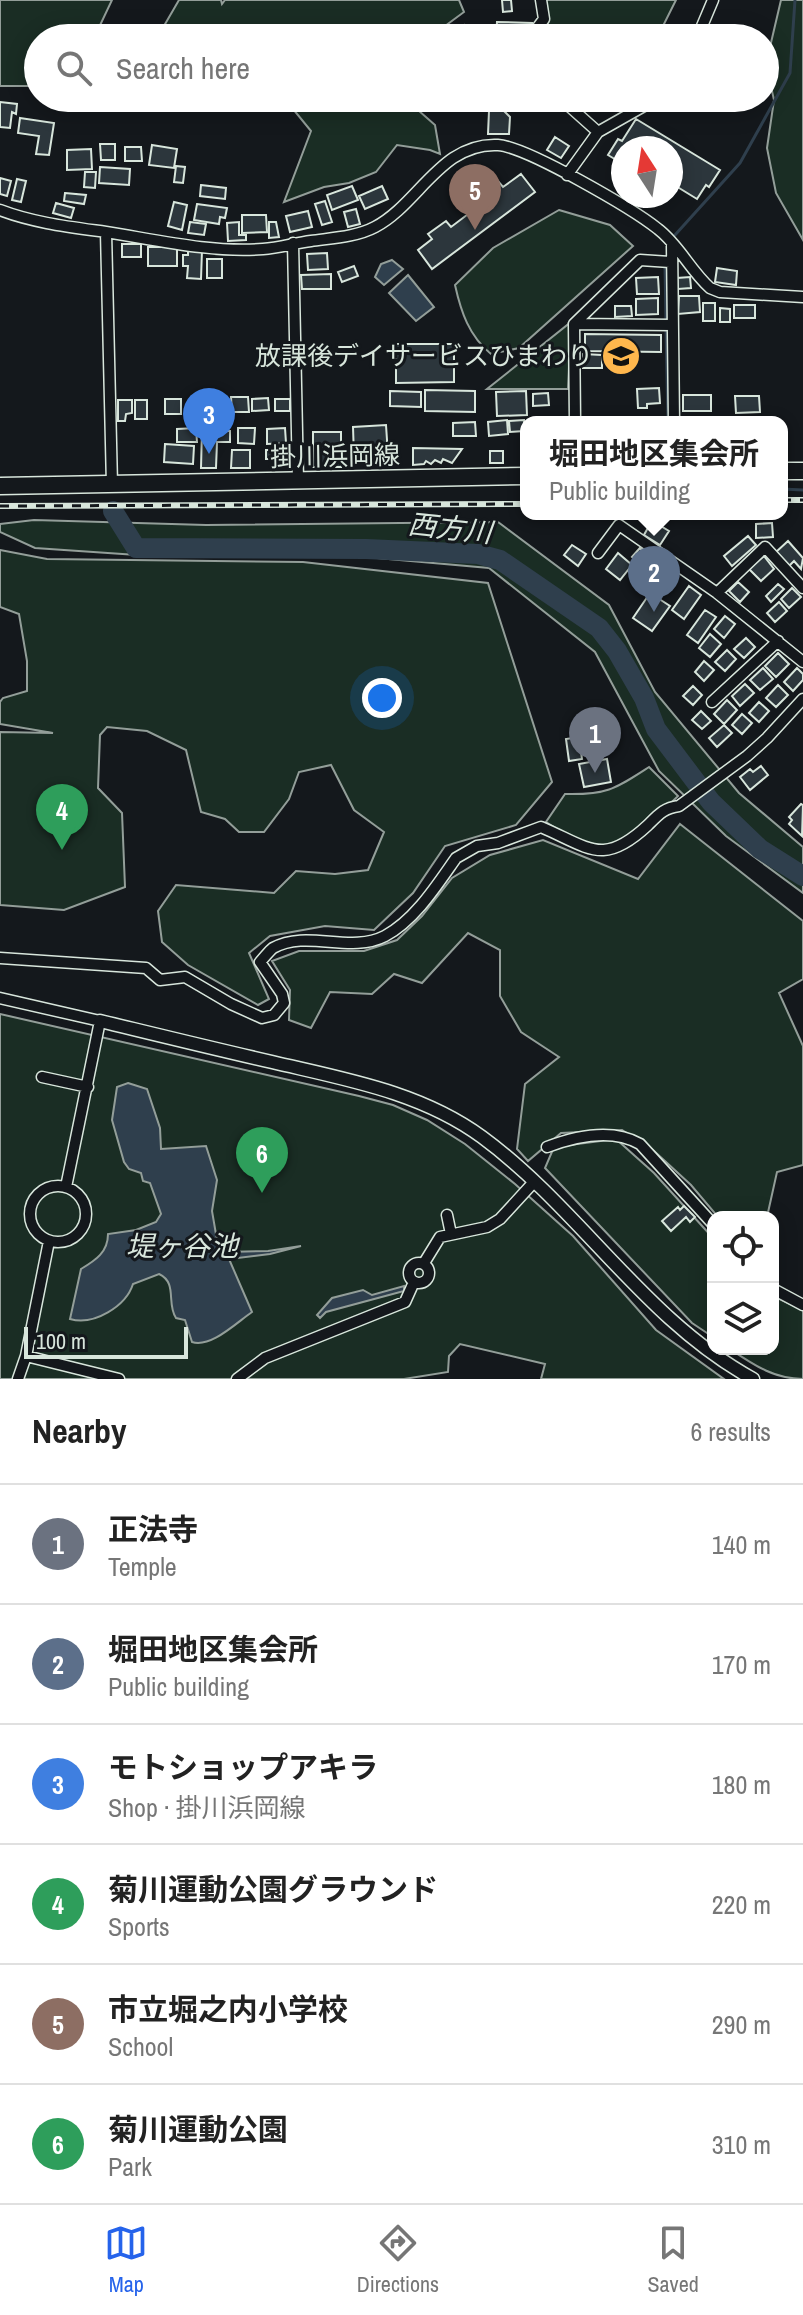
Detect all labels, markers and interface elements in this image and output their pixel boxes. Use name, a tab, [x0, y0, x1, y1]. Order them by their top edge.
search box	[24, 24, 779, 112]
icon: search	[52, 46, 96, 90]
text: Search here	[116, 48, 250, 88]
north arrow	[611, 136, 683, 208]
pin: 5	[449, 164, 501, 230]
school or university icon: 放課後デイサービスひまわり	[600, 335, 642, 377]
place label: 放課後デイサービスひまわり	[255, 338, 593, 373]
pin: 3	[183, 388, 235, 454]
popup	[520, 416, 788, 520]
text: 堀田地区集会所	[549, 433, 759, 473]
street label: 掛川浜岡線	[270, 437, 400, 474]
text: Public building	[549, 473, 690, 508]
water label: 西方川	[406, 505, 497, 552]
pin: 2	[628, 546, 680, 612]
your location	[362, 678, 402, 718]
pin: 1	[569, 707, 621, 773]
pin: 4	[36, 784, 88, 850]
pin: 6	[236, 1127, 288, 1193]
map controls	[707, 1211, 779, 1355]
button: locate	[707, 1211, 779, 1283]
water label: 堤ヶ谷池	[126, 1227, 241, 1265]
button: layers	[707, 1283, 779, 1355]
scale bar	[24, 1323, 188, 1359]
text: 100 m	[36, 1326, 86, 1356]
text: Nearby	[32, 1408, 127, 1454]
text: 6 results	[690, 1414, 771, 1449]
text: 正法寺	[108, 1509, 198, 1549]
text: 1	[52, 1527, 64, 1562]
text: 140 m	[712, 1527, 771, 1562]
text: Temple	[108, 1549, 177, 1584]
text: 堀田地区集会所	[108, 1629, 318, 1669]
text: 2	[52, 1647, 64, 1682]
text: 170 m	[712, 1647, 771, 1682]
text: Public building	[108, 1669, 249, 1704]
text: モトショップアキラ	[108, 1747, 378, 1787]
text: 3	[52, 1767, 64, 1802]
text: 180 m	[712, 1767, 771, 1802]
text: Shop · 掛川浜岡線	[108, 1790, 306, 1825]
text: 菊川運動公園グラウンド	[108, 1869, 438, 1909]
text: 4	[52, 1887, 64, 1922]
text: 220 m	[712, 1887, 771, 1922]
text: Sports	[108, 1909, 170, 1944]
text: 市立堀之内小学校	[108, 1989, 348, 2029]
text: 5	[52, 2007, 64, 2042]
text: 290 m	[712, 2007, 771, 2042]
text: School	[108, 2029, 173, 2064]
text: 菊川運動公園	[108, 2109, 288, 2149]
text: 6	[52, 2127, 64, 2162]
text: 310 m	[712, 2127, 771, 2162]
text: Park	[108, 2149, 152, 2184]
tab: Map	[104, 2221, 148, 2299]
tab: Directions	[357, 2221, 439, 2299]
tab: Saved	[648, 2221, 699, 2299]

